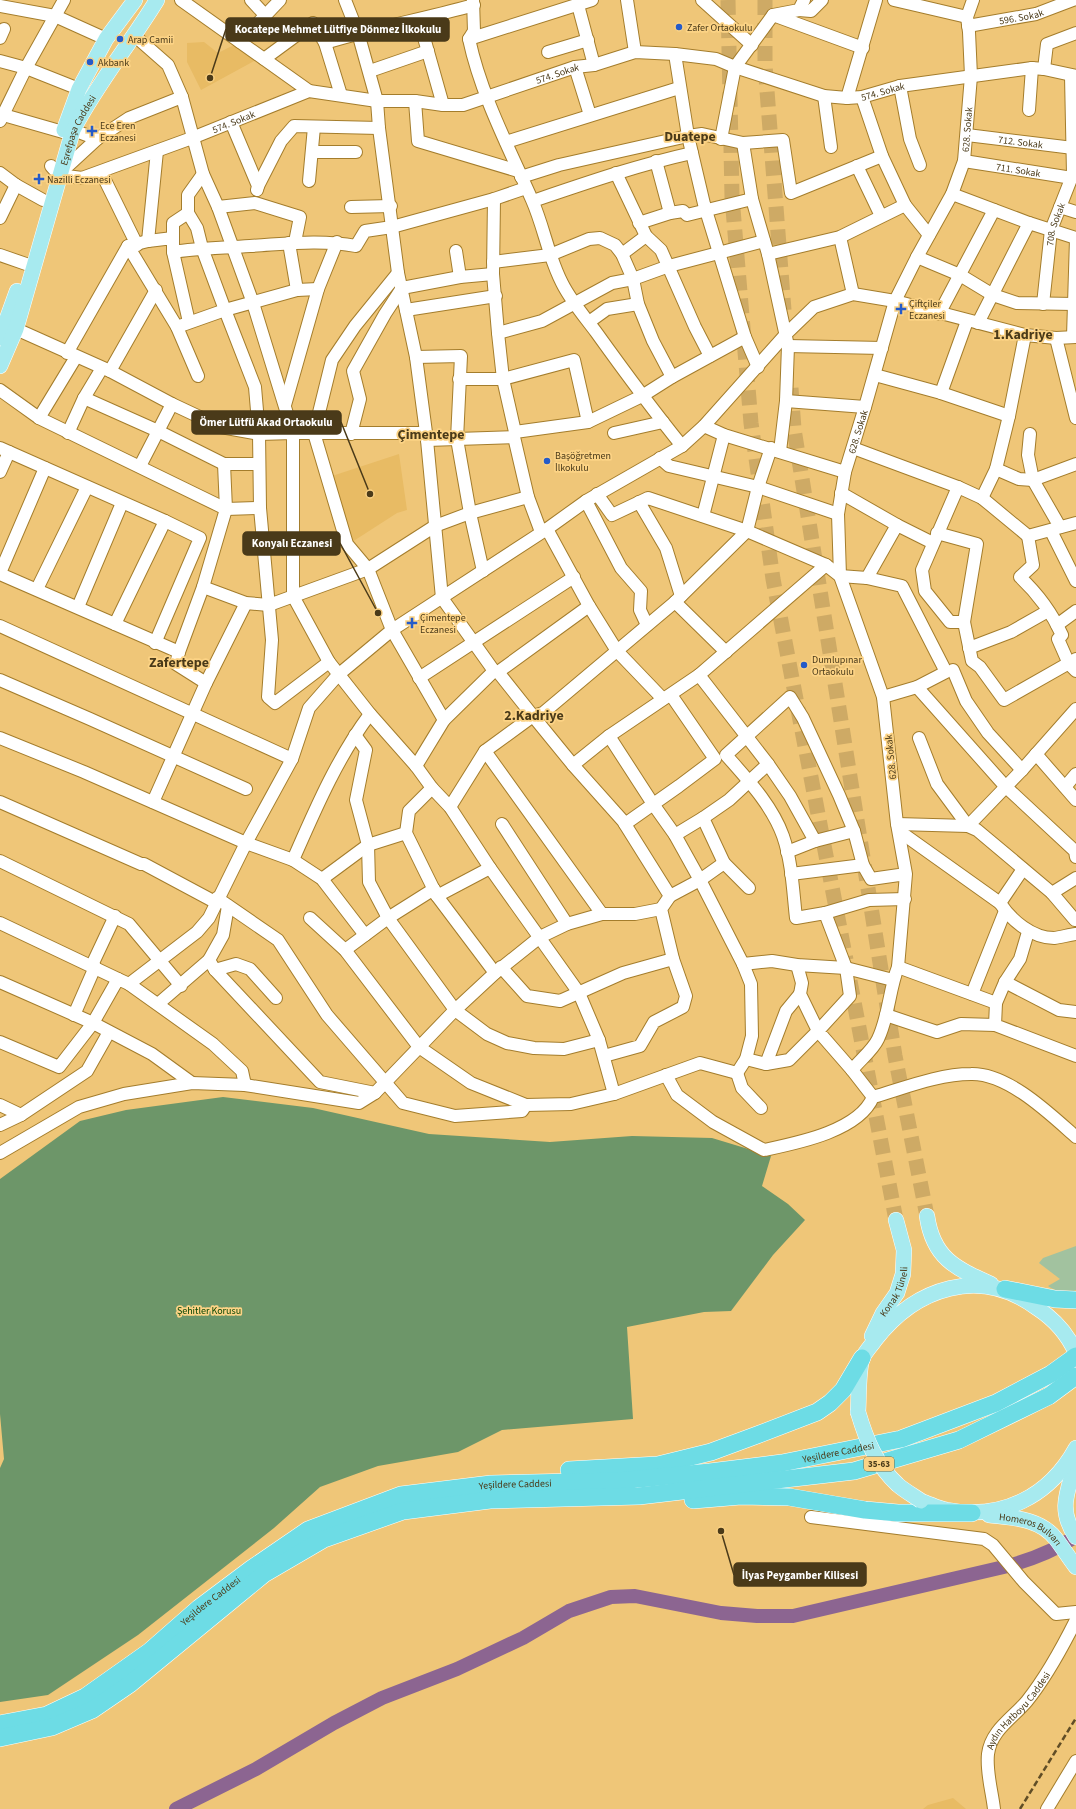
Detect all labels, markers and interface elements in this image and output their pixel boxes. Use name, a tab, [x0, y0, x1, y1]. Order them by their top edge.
street label: 596. Sokak	[998, 6, 1046, 28]
callout: Kocatepe Mehmet Lütfiye Dönmez İlkokulu	[226, 18, 449, 41]
place label: Zafer Ortaokulu	[687, 21, 753, 35]
text: Kocatepe Mehmet Lütfiye Dönmez İlkokulu	[235, 22, 441, 37]
marker: Zafer Ortaokulu	[674, 22, 684, 32]
place label: Arap Camii	[128, 33, 173, 47]
marker: Arap Camii	[115, 34, 125, 44]
place label: Akbank	[98, 56, 129, 70]
marker: Akbank	[85, 57, 95, 67]
street label: 574. Sokak	[534, 61, 580, 88]
street label: 574. Sokak	[859, 79, 906, 105]
street label: Eşrefpaşa Caddesi	[57, 92, 100, 167]
street label: 628. Sokak	[959, 106, 976, 152]
street label: 574. Sokak	[210, 107, 257, 137]
place label: Ece Eren Eczanesi	[100, 119, 136, 145]
marker: Ece Eren Eczanesi	[87, 126, 97, 136]
district label: Duatepe	[664, 127, 716, 147]
street label: 712. Sokak	[997, 133, 1044, 152]
street label: 711. Sokak	[995, 160, 1042, 181]
place label: Nazilli Eczanesi	[47, 173, 111, 187]
marker: Nazilli Eczanesi	[34, 174, 44, 184]
street label: 708. Sokak	[1043, 201, 1069, 247]
place label: Çiftçiler Eczanesi	[909, 297, 945, 323]
marker: Çiftçiler Eczanesi	[896, 304, 906, 314]
district label: 1.Kadriye	[993, 325, 1053, 345]
street label: 628. Sokak	[845, 408, 872, 455]
callout: Ömer Lütfü Akad Ortaokulu	[192, 411, 341, 434]
text: Ömer Lütfü Akad Ortaokulu	[199, 415, 333, 430]
district label: Çimentepe	[398, 425, 464, 445]
place label: Başöğretmen İlkokulu	[555, 449, 611, 475]
marker: Başöğretmen İlkokulu	[542, 456, 552, 466]
callout: Konyalı Eczanesi	[243, 532, 340, 555]
text: Konyalı Eczanesi	[252, 536, 332, 551]
place label: Çimentepe Eczanesi	[420, 611, 466, 637]
marker: Çimentepe Eczanesi	[407, 618, 417, 628]
district label: Zafertepe	[149, 653, 209, 673]
place label: Dumlupınar Ortaokulu	[812, 653, 862, 679]
marker: Dumlupınar Ortaokulu	[799, 660, 809, 670]
district label: 2.Kadriye	[504, 706, 564, 726]
street label: 628. Sokak	[882, 734, 900, 780]
street label: Konak Tüneli	[877, 1266, 911, 1320]
park label: Şehitler Korusu	[177, 1304, 241, 1318]
street label: Yeşildere Caddesi	[800, 1439, 875, 1467]
road number: 35-63	[864, 1457, 894, 1471]
street label: Yeşildere Caddesi	[477, 1477, 552, 1494]
street label: Homeros Bulvarı	[998, 1510, 1065, 1549]
callout: İlyas Peygamber Kilisesi	[734, 1563, 866, 1586]
text: İlyas Peygamber Kilisesi	[742, 1568, 858, 1583]
street label: Yeşildere Caddesi	[177, 1573, 244, 1630]
street label: Aydın Hatboyu Caddesi	[983, 1669, 1054, 1751]

